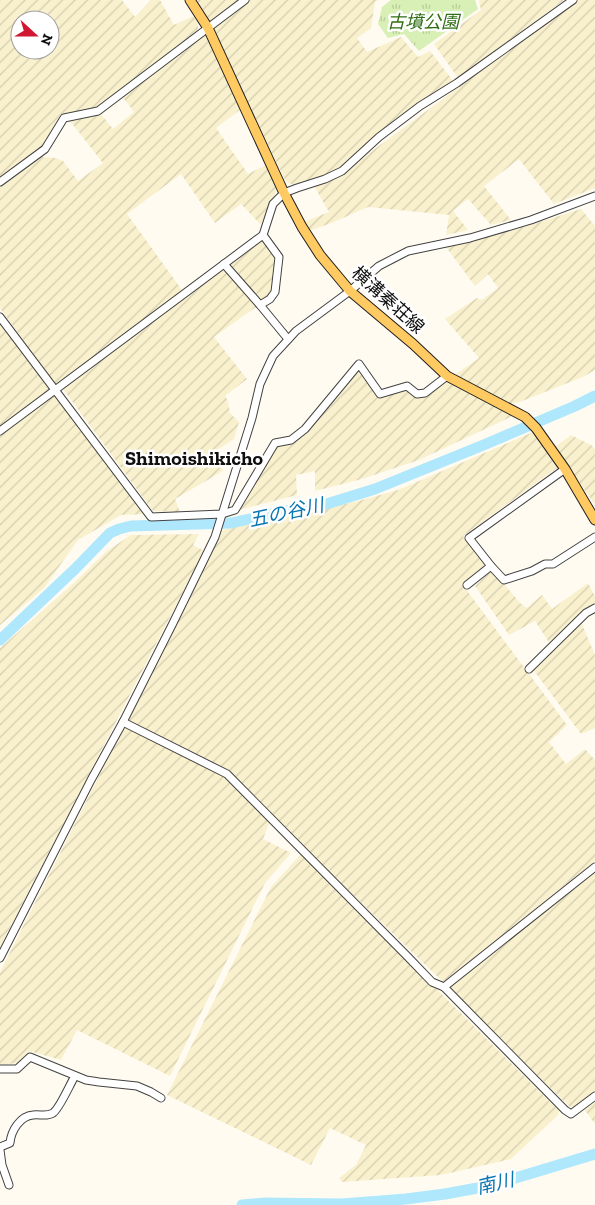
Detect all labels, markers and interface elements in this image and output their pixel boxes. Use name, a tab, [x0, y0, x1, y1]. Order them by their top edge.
north arrow	[10, 10, 60, 60]
park label: 古墳公園	[387, 11, 462, 33]
text: N	[37, 31, 57, 48]
street label: 横溝秦荘線	[347, 262, 429, 338]
district label: Shimoishikicho	[125, 446, 264, 470]
water label: 五の谷川	[247, 493, 328, 532]
water label: 南川	[474, 1168, 518, 1199]

